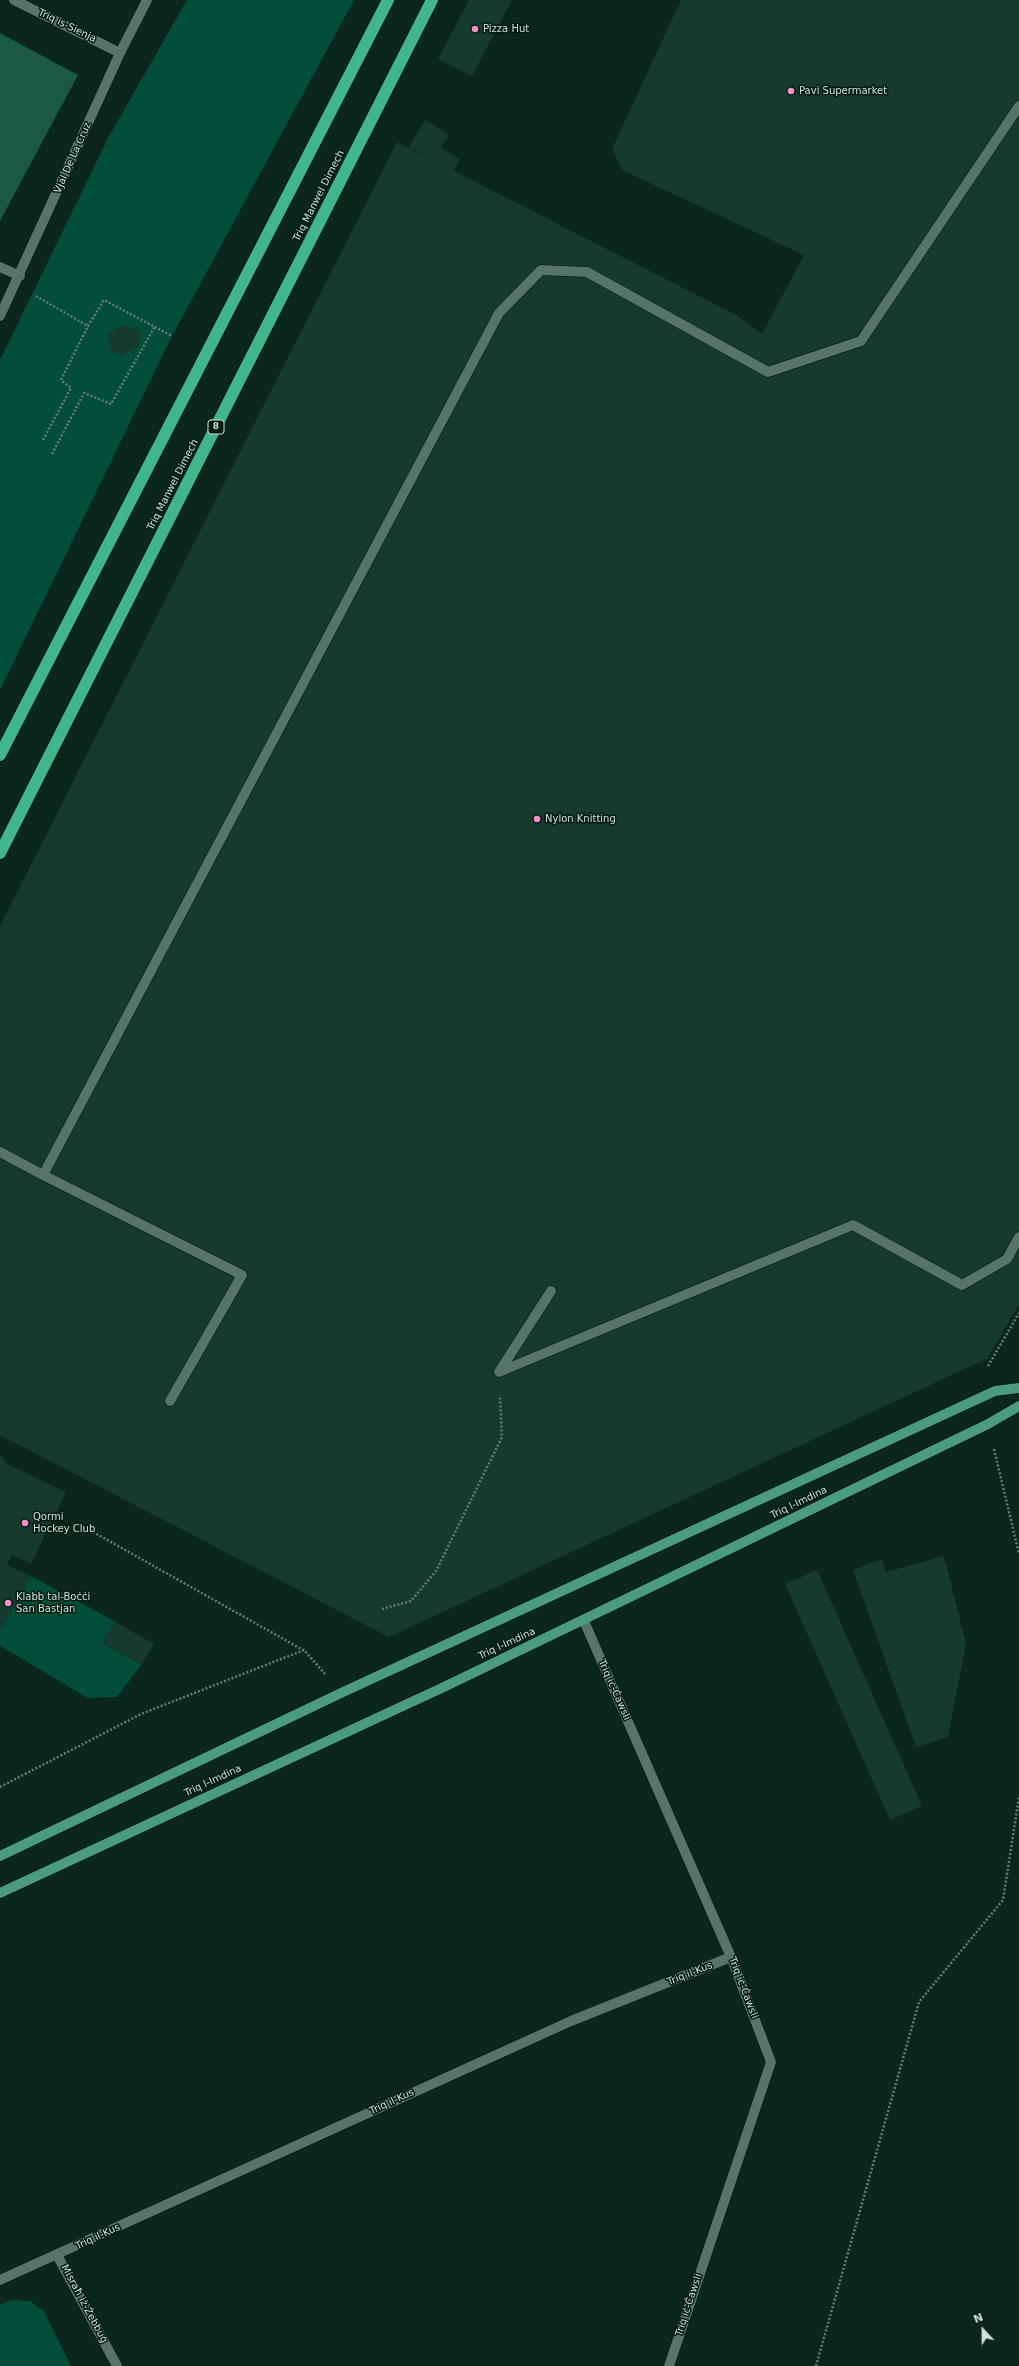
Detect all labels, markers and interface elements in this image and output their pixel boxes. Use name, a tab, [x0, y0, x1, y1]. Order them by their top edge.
street label: Triq is-Sienja	[36, 7, 98, 45]
place label: Pizza Hut	[483, 23, 529, 35]
marker: Pizza Hut	[470, 24, 480, 34]
place label: Pavi Supermarket	[799, 85, 887, 97]
marker: Pavi Supermarket	[786, 86, 796, 96]
street label: Vjal De La Cruz	[52, 121, 94, 195]
street label: Triq Manwel Dimech	[291, 148, 347, 244]
road number: 8	[208, 420, 224, 434]
street label: Triq Manwel Dimech	[145, 437, 201, 533]
place label: Nylon Knitting	[545, 813, 616, 825]
marker: Nylon Knitting	[532, 814, 542, 824]
street label: Triq l-Imdina	[769, 1484, 829, 1522]
place label: Qormi Hockey Club	[33, 1511, 95, 1534]
marker: Qormi Hockey Club	[20, 1518, 30, 1528]
place label: Klabb tal-Boċċi San Bastjan	[16, 1591, 90, 1614]
marker: Klabb tal-Boċċi San Bastjan	[3, 1598, 13, 1608]
street label: Triq l-Imdina	[476, 1626, 538, 1662]
street label: Triq iċ-Ċawsli	[595, 1658, 633, 1722]
street label: Triq l-Imdina	[182, 1763, 244, 1799]
street label: Triq iċ-Ċawsli	[726, 1956, 760, 2020]
street label: Triq il-Kus	[666, 1959, 714, 1989]
street label: Triq il-Kus	[368, 2086, 416, 2118]
street label: Triq il-Kus	[74, 2221, 122, 2253]
street label: Misraħ iż-Żebbuġ	[58, 2263, 110, 2345]
street label: Triq iċ-Ċawsli	[673, 2272, 705, 2338]
north arrow	[963, 2310, 1003, 2350]
text: N	[972, 2311, 985, 2326]

